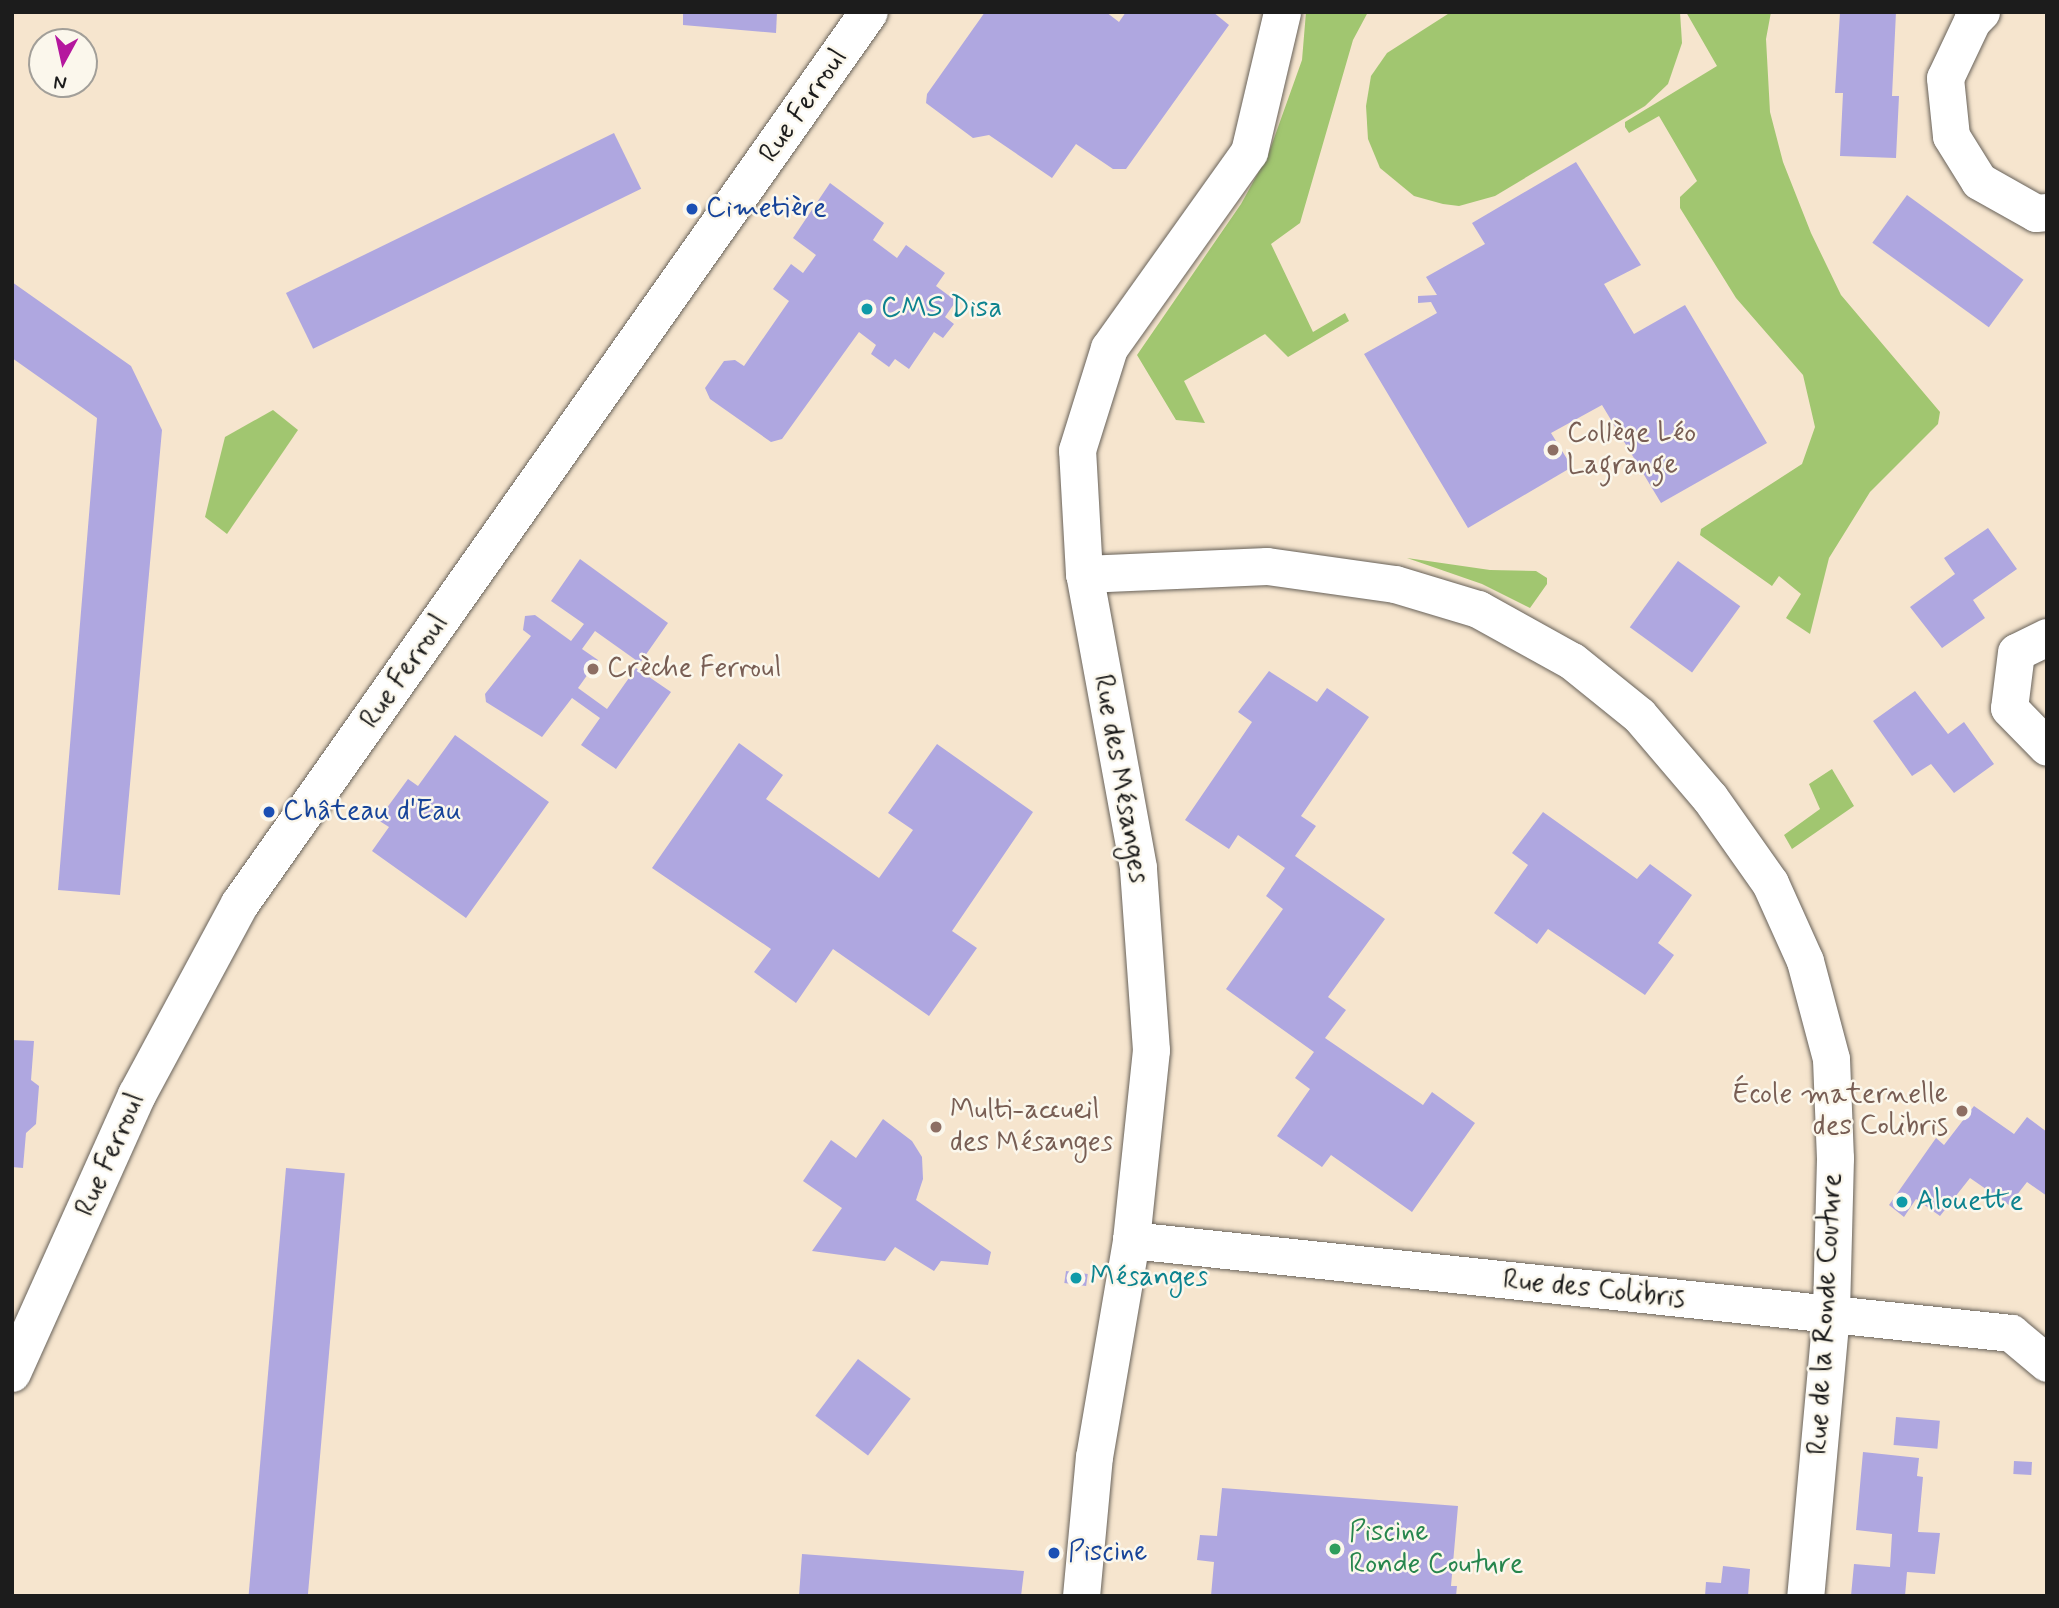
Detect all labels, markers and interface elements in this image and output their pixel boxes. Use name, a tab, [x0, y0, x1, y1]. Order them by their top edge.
north arrow	[28, 28, 98, 98]
street label: Rue Ferroul	[752, 42, 856, 170]
text: N	[52, 69, 68, 96]
place label: Cimetière	[706, 192, 827, 226]
marker: Cimetière	[684, 201, 700, 217]
place label: CMS Disa	[881, 292, 1002, 326]
marker: CMS Disa	[859, 301, 875, 317]
place label: Collège Léo Lagrange	[1567, 417, 1699, 483]
marker: Collège Léo Lagrange	[1545, 442, 1561, 458]
street label: Rue Ferroul	[353, 608, 457, 736]
place label: Crèche Ferroul	[607, 652, 782, 686]
marker: Crèche Ferroul	[585, 661, 601, 677]
street label: Rue des Mésanges	[1085, 671, 1155, 887]
place label: Château d'Eau	[283, 795, 461, 829]
marker: Château d'Eau	[261, 804, 277, 820]
place label: École maternelle des Colibris	[1756, 1078, 1948, 1144]
street label: Rue Ferroul	[69, 1088, 153, 1222]
place label: Multi-accueil des Mésanges	[950, 1094, 1115, 1160]
marker: École maternelle des Colibris	[1954, 1103, 1970, 1119]
marker: Multi-accueil des Mésanges	[928, 1119, 944, 1135]
street label: Rue de la Ronde Couture	[1802, 1171, 1850, 1457]
place label: Alouette	[1916, 1185, 2023, 1219]
marker: Alouette	[1894, 1194, 1910, 1210]
place label: Mésanges	[1090, 1261, 1208, 1295]
street label: Rue des Colibris	[1499, 1264, 1689, 1316]
marker: Mésanges	[1068, 1270, 1084, 1286]
place label: Piscine Ronde Couture	[1349, 1516, 1522, 1582]
place label: Piscine	[1068, 1536, 1147, 1570]
marker: Piscine Ronde Couture	[1327, 1541, 1343, 1557]
marker: Piscine	[1046, 1545, 1062, 1561]

